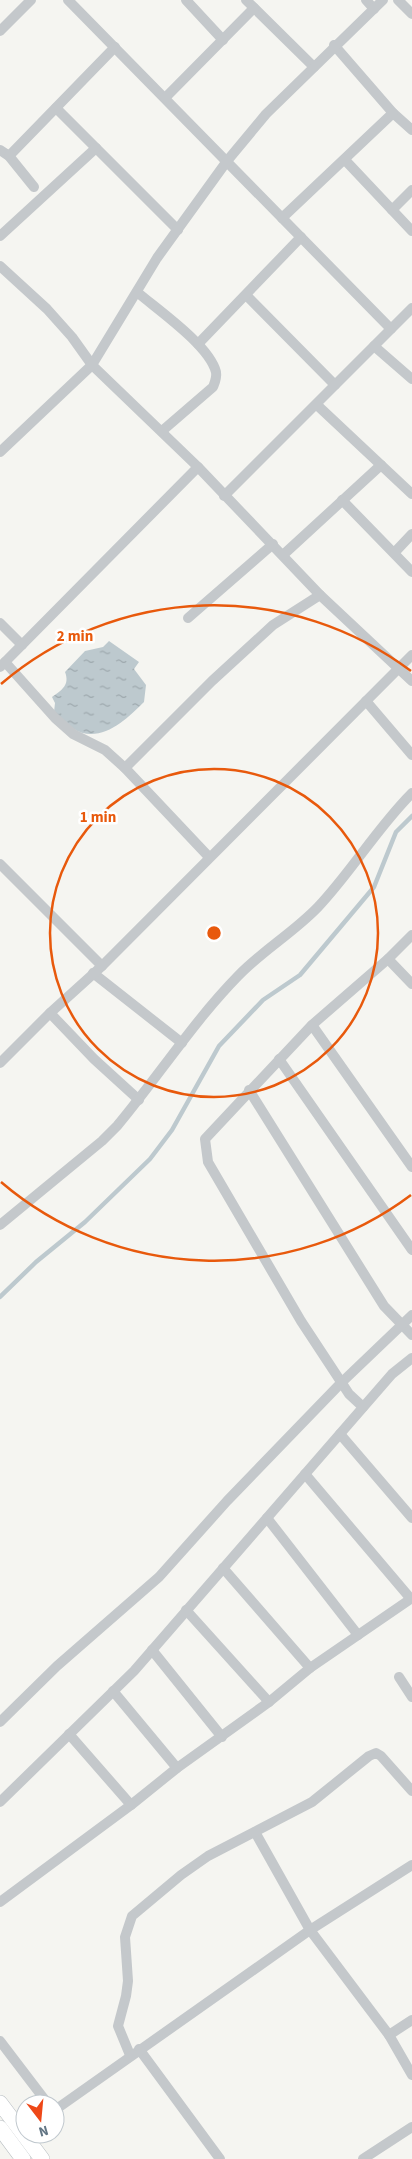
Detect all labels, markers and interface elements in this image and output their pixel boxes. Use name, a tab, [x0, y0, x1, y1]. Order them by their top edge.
text: 2 min	[57, 626, 93, 647]
text: 1 min	[80, 807, 116, 828]
centre of rings	[205, 924, 223, 942]
north arrow	[15, 2094, 65, 2144]
text: N	[36, 2120, 51, 2141]

